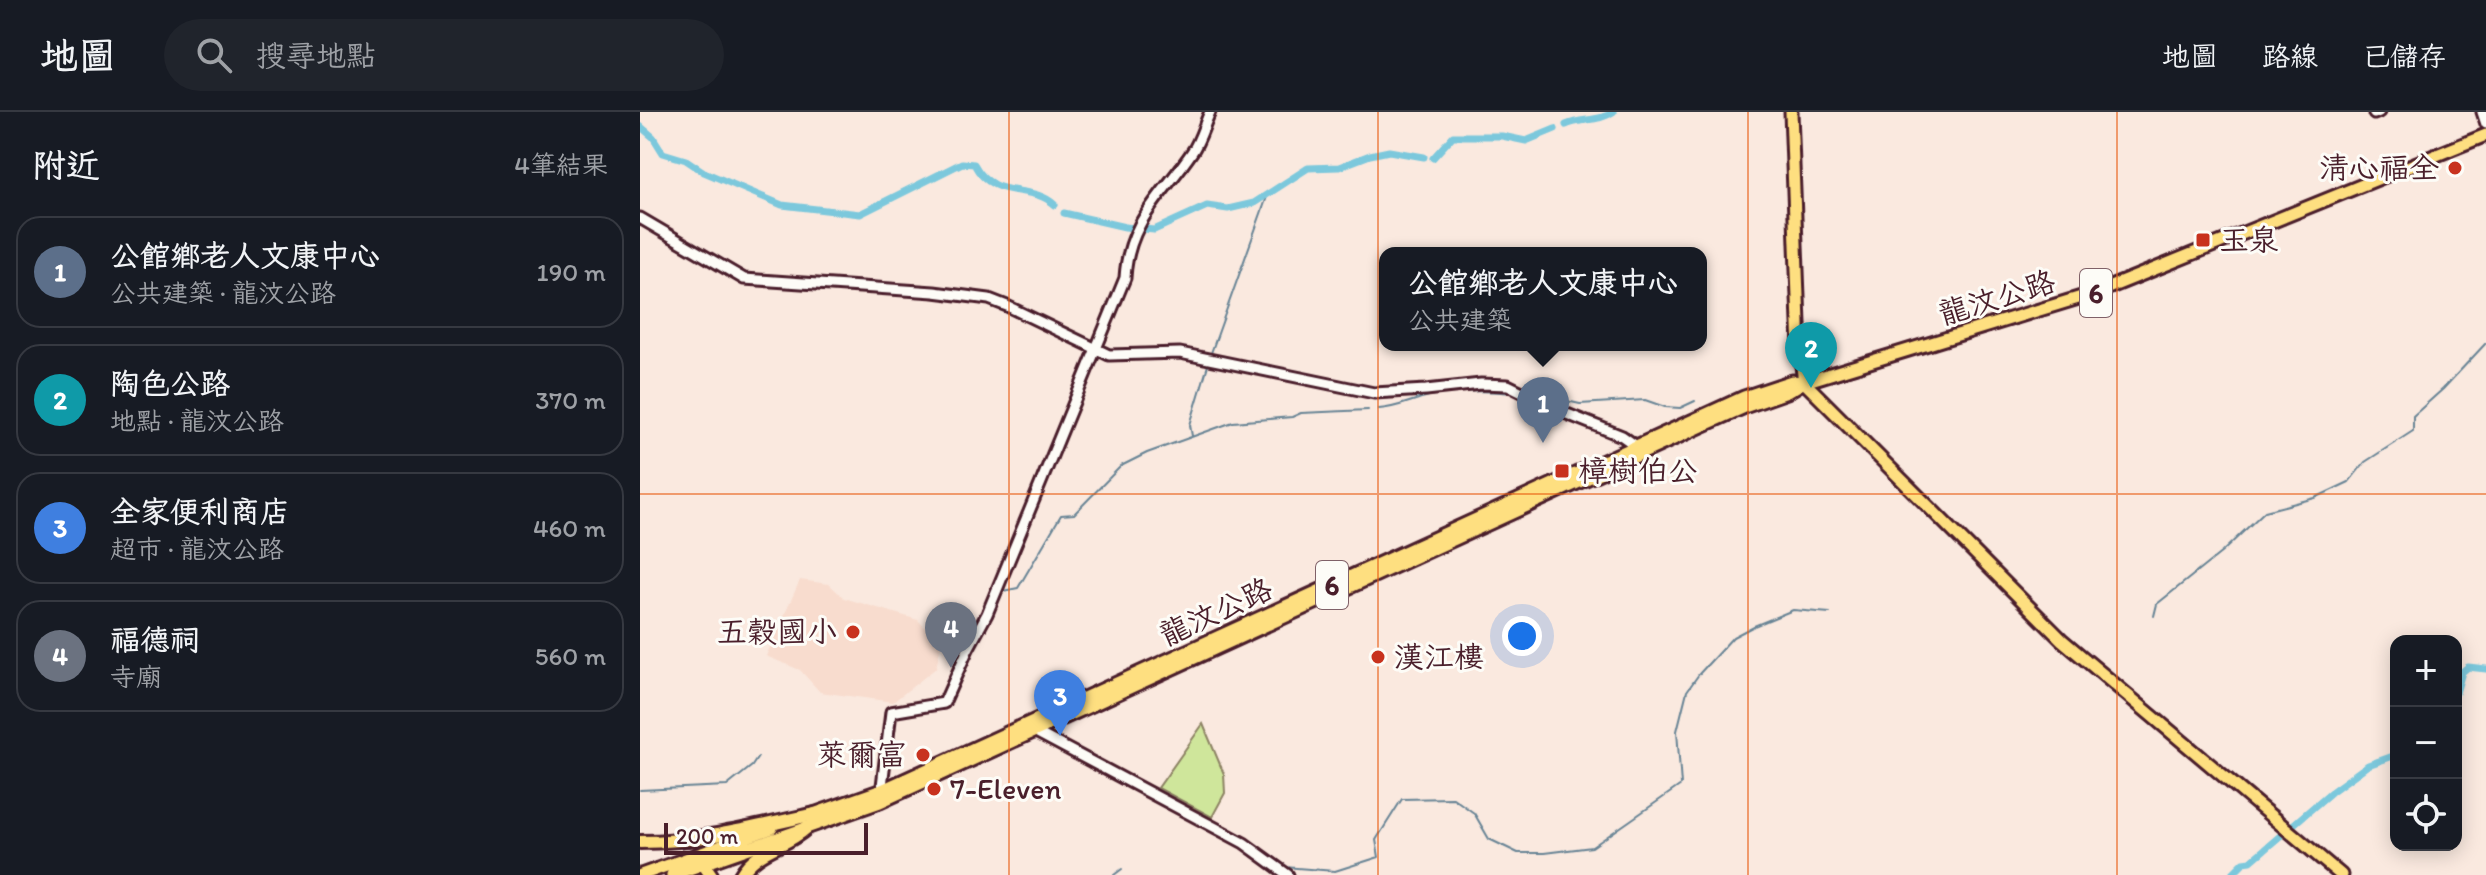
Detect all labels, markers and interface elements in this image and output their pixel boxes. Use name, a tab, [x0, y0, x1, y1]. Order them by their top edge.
search box	[164, 19, 724, 91]
text: 地圖	[40, 33, 116, 79]
icon: search	[192, 33, 236, 77]
text: 搜尋地點	[256, 37, 376, 74]
text: 地圖	[2162, 39, 2218, 73]
text: 路線	[2262, 39, 2318, 73]
text: 已儲存	[2362, 39, 2446, 73]
text: 附近	[32, 145, 100, 186]
text: 4筆結果	[514, 149, 608, 181]
place label: 清心福全	[2319, 149, 2439, 186]
marker: 清心福全	[2446, 159, 2464, 177]
place label: 玉泉	[2219, 221, 2279, 258]
marker: 玉泉	[2194, 231, 2212, 249]
text: 公館鄉老人文康中心	[110, 237, 380, 274]
popup	[1379, 247, 1707, 351]
text: 1	[54, 256, 66, 288]
text: 190 m	[537, 256, 606, 288]
street label: 龍汶公路	[1934, 262, 2060, 333]
text: 公館鄉老人文康中心	[1408, 264, 1678, 301]
road number: 6	[2080, 269, 2112, 317]
text: 公共建築 · 龍汶公路	[110, 277, 336, 309]
text: 公共建築	[1408, 304, 1512, 336]
pin: 2	[1785, 322, 1837, 388]
text: 陶色公路	[110, 365, 230, 402]
pin: 1	[1517, 377, 1569, 443]
text: 2	[53, 384, 67, 416]
text: 370 m	[535, 384, 606, 416]
text: 地點 · 龍汶公路	[110, 405, 284, 437]
place label: 樟樹伯公	[1578, 452, 1698, 489]
marker: 樟樹伯公	[1553, 462, 1571, 480]
text: 全家便利商店	[110, 493, 290, 530]
text: 3	[53, 512, 67, 544]
text: 460 m	[533, 512, 606, 544]
text: 超市 · 龍汶公路	[110, 533, 284, 565]
road number: 6	[1316, 561, 1348, 609]
street label: 龍汶公路	[1154, 569, 1278, 654]
pin: 4	[925, 602, 977, 668]
place label: 五穀國小	[717, 613, 837, 650]
your location	[1502, 616, 1542, 656]
text: 福德祠	[110, 621, 200, 658]
marker: 五穀國小	[844, 623, 862, 641]
map controls	[2390, 635, 2462, 851]
button: +	[2390, 635, 2462, 707]
place label: 漢江樓	[1394, 638, 1484, 675]
text: 4	[52, 640, 68, 672]
text: 560 m	[535, 640, 606, 672]
marker: 漢江樓	[1369, 648, 1387, 666]
text: 寺廟	[110, 661, 162, 693]
pin: 3	[1034, 670, 1086, 736]
button: −	[2390, 707, 2462, 779]
place label: 萊爾富	[817, 736, 907, 773]
marker: 萊爾富	[914, 746, 932, 764]
place label: 7-Eleven	[950, 770, 1061, 807]
button: locate	[2390, 779, 2462, 851]
marker: 7-Eleven	[925, 780, 943, 798]
scale bar	[664, 819, 868, 855]
text: 200 m	[676, 823, 738, 850]

